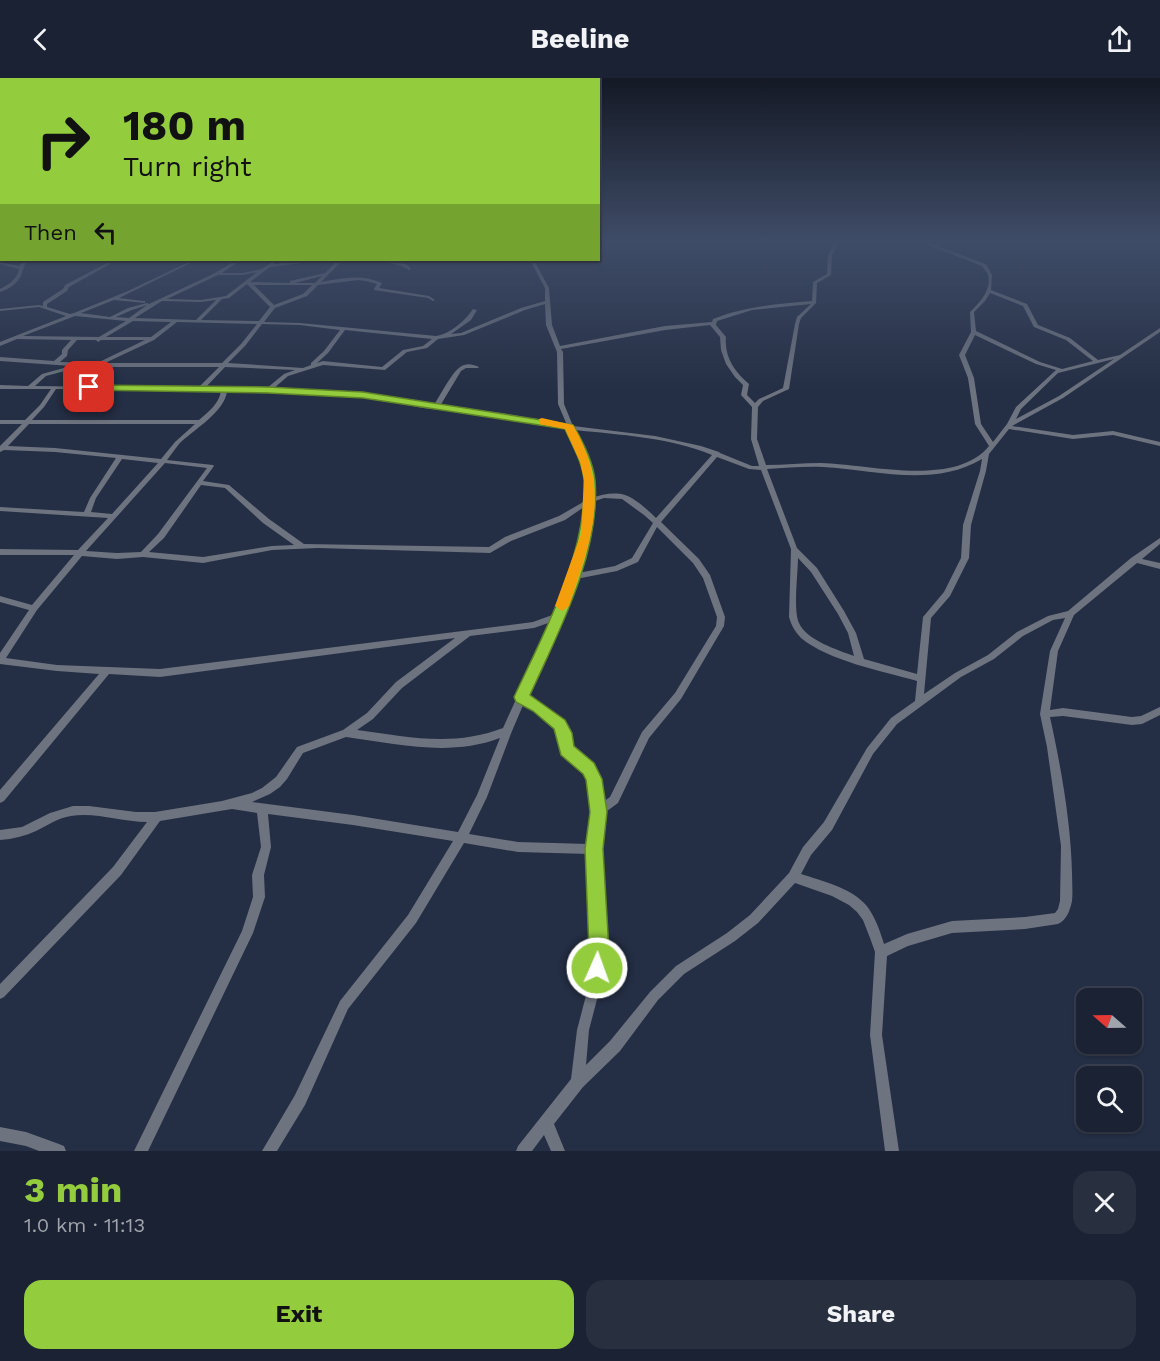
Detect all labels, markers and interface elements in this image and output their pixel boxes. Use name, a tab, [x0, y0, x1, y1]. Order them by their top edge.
icon: back	[24, 23, 57, 56]
text: Beeline	[531, 23, 629, 55]
icon: share	[1103, 23, 1136, 56]
text: 180 m	[123, 101, 246, 150]
icon: right	[24, 102, 102, 180]
text: Turn right	[123, 151, 252, 183]
icon: left	[89, 216, 122, 249]
text: Then	[24, 220, 77, 245]
pin	[63, 361, 114, 412]
icon: arrive	[72, 370, 105, 403]
position arrow	[565, 936, 629, 1000]
north arrow	[1076, 988, 1142, 1054]
map controls	[1076, 988, 1142, 1132]
button: search	[1076, 1066, 1142, 1132]
text: 3 min	[24, 1169, 122, 1211]
button: close	[1073, 1171, 1136, 1234]
text: 1.0 km · 11:13	[24, 1213, 145, 1237]
button: Exit	[24, 1280, 574, 1349]
button: Share	[586, 1280, 1136, 1349]

